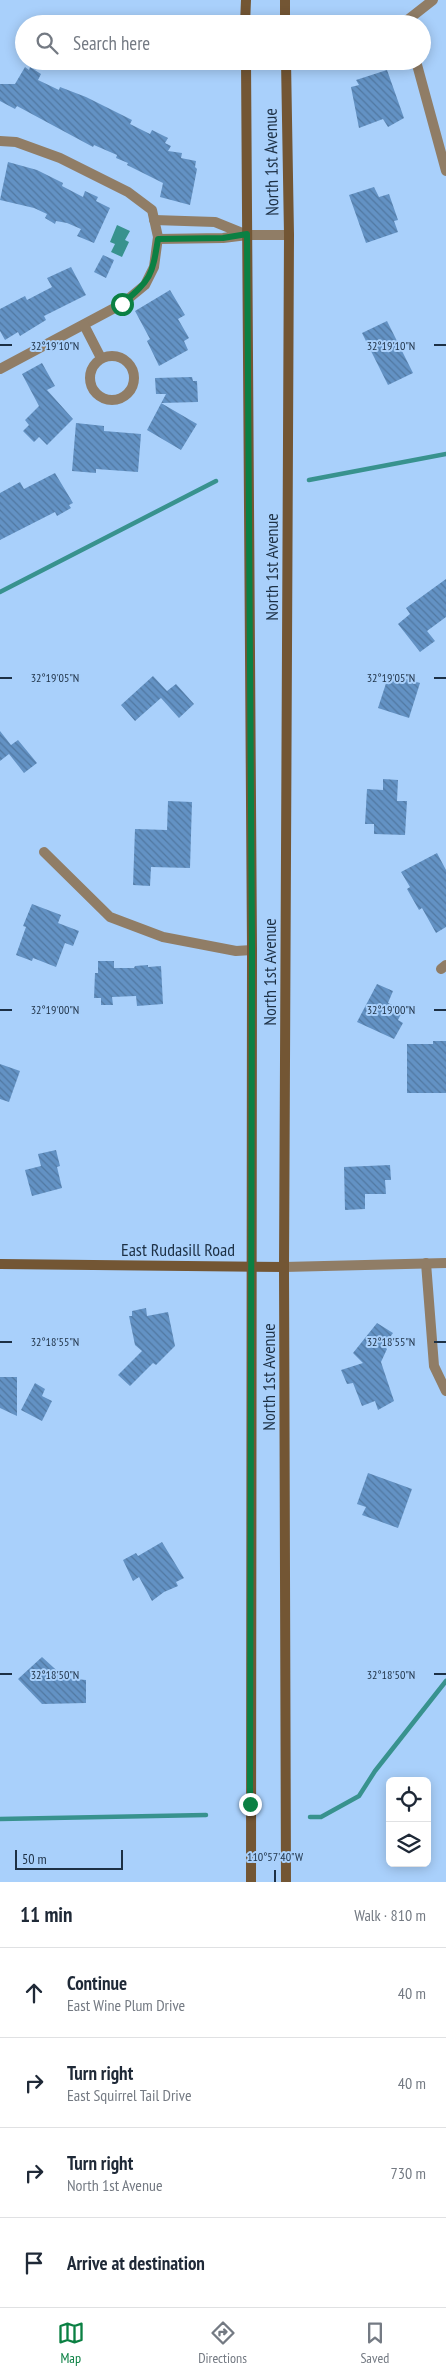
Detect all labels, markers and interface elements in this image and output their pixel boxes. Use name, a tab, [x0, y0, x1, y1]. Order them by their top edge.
search box	[15, 15, 431, 70]
icon: search	[33, 29, 61, 57]
text: Search here	[73, 31, 150, 55]
street label: North 1st Avenue	[259, 108, 283, 216]
route start	[111, 293, 134, 316]
text: 32°19'10"N	[31, 338, 79, 353]
text: 32°19'10"N	[367, 338, 415, 353]
street label: North 1st Avenue	[260, 513, 283, 621]
text: 32°19'05"N	[31, 670, 79, 685]
text: 32°19'05"N	[367, 670, 415, 685]
street label: North 1st Avenue	[258, 918, 281, 1026]
text: 32°19'00"N	[31, 1002, 79, 1017]
text: 32°19'00"N	[367, 1002, 415, 1017]
street label: East Rudasill Road	[121, 1238, 235, 1261]
street label: North 1st Avenue	[257, 1323, 280, 1431]
text: 32°18'55"N	[31, 1334, 79, 1349]
text: 32°18'55"N	[367, 1334, 415, 1349]
text: 32°18'50"N	[31, 1667, 79, 1682]
text: 32°18'50"N	[367, 1667, 415, 1682]
map controls	[386, 1777, 431, 1867]
button: locate	[386, 1777, 431, 1822]
route end	[239, 1793, 262, 1816]
button: layers	[386, 1822, 431, 1867]
scale bar	[15, 1847, 122, 1870]
text: 110°57'40"W	[247, 1849, 303, 1864]
text: 50 m	[22, 1850, 47, 1868]
text: 11 min	[20, 1901, 72, 1928]
text: Walk · 810 m	[354, 1905, 426, 1925]
text: Continue	[67, 1971, 127, 1995]
icon: ahead	[20, 1979, 48, 2007]
text: 40 m	[398, 1983, 426, 2003]
text: East Wine Plum Drive	[67, 1995, 185, 2015]
text: Turn right	[67, 2061, 133, 2085]
icon: right	[20, 2069, 48, 2097]
text: 40 m	[398, 2073, 426, 2093]
text: East Squirrel Tail Drive	[67, 2085, 192, 2105]
text: Turn right	[67, 2151, 133, 2175]
icon: right	[20, 2159, 48, 2187]
text: 730 m	[391, 2163, 426, 2183]
text: North 1st Avenue	[67, 2175, 163, 2195]
icon: arrive	[20, 2249, 48, 2277]
text: Arrive at destination	[67, 2251, 205, 2275]
tab: Map	[57, 2319, 85, 2367]
tab: Directions	[198, 2319, 247, 2367]
tab: Saved	[360, 2319, 389, 2367]

